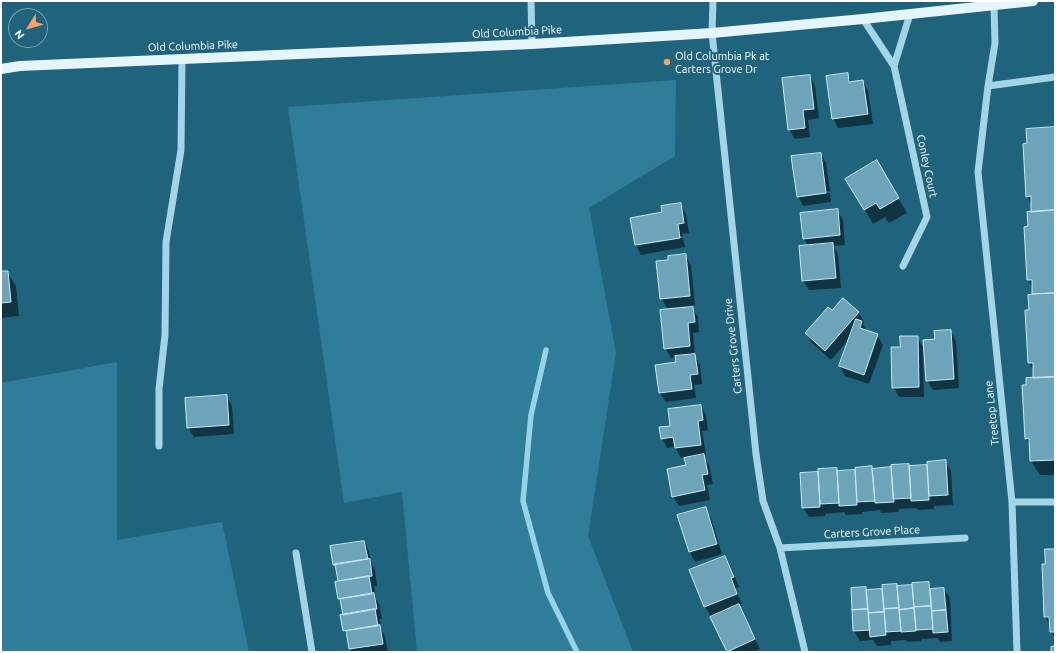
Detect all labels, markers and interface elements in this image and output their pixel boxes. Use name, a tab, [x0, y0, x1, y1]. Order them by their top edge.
north arrow	[8, 8, 48, 48]
street label: Old Columbia Pike	[472, 23, 562, 41]
text: N	[12, 28, 26, 42]
street label: Old Columbia Pike	[148, 38, 238, 54]
place label: Old Columbia Pk at Carters Grove Dr	[675, 49, 769, 75]
marker: Old Columbia Pk at Carters Grove Dr	[662, 57, 672, 67]
street label: Conley Court	[914, 133, 940, 199]
street label: Carters Grove Drive	[721, 297, 745, 395]
street label: Treetop Lane	[982, 380, 1002, 446]
street label: Carters Grove Place	[823, 523, 921, 541]

